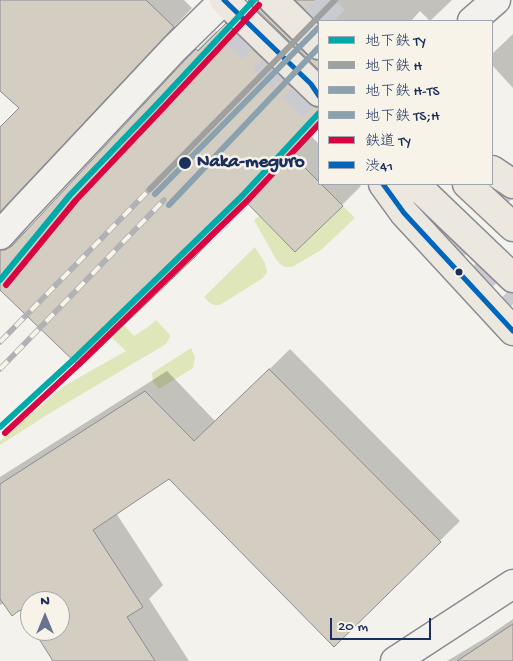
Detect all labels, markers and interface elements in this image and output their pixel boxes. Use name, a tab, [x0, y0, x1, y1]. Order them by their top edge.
legend	[318, 20, 493, 185]
text: 地下鉄 TY	[365, 33, 426, 51]
text: 地下鉄 H	[365, 58, 422, 76]
text: 地下鉄 H-TS	[365, 83, 440, 101]
text: 地下鉄 TS;H	[365, 108, 440, 126]
text: 鉄道 TY	[365, 133, 411, 151]
place label: Naka-meguro	[197, 152, 305, 174]
marker: Naka-meguro	[177, 155, 193, 171]
text: 渋41	[365, 158, 393, 176]
unlabelled marker	[454, 267, 464, 277]
north arrow	[20, 591, 70, 641]
text: N	[40, 593, 50, 610]
scale bar	[333, 608, 434, 640]
text: 20 m	[338, 618, 368, 636]

